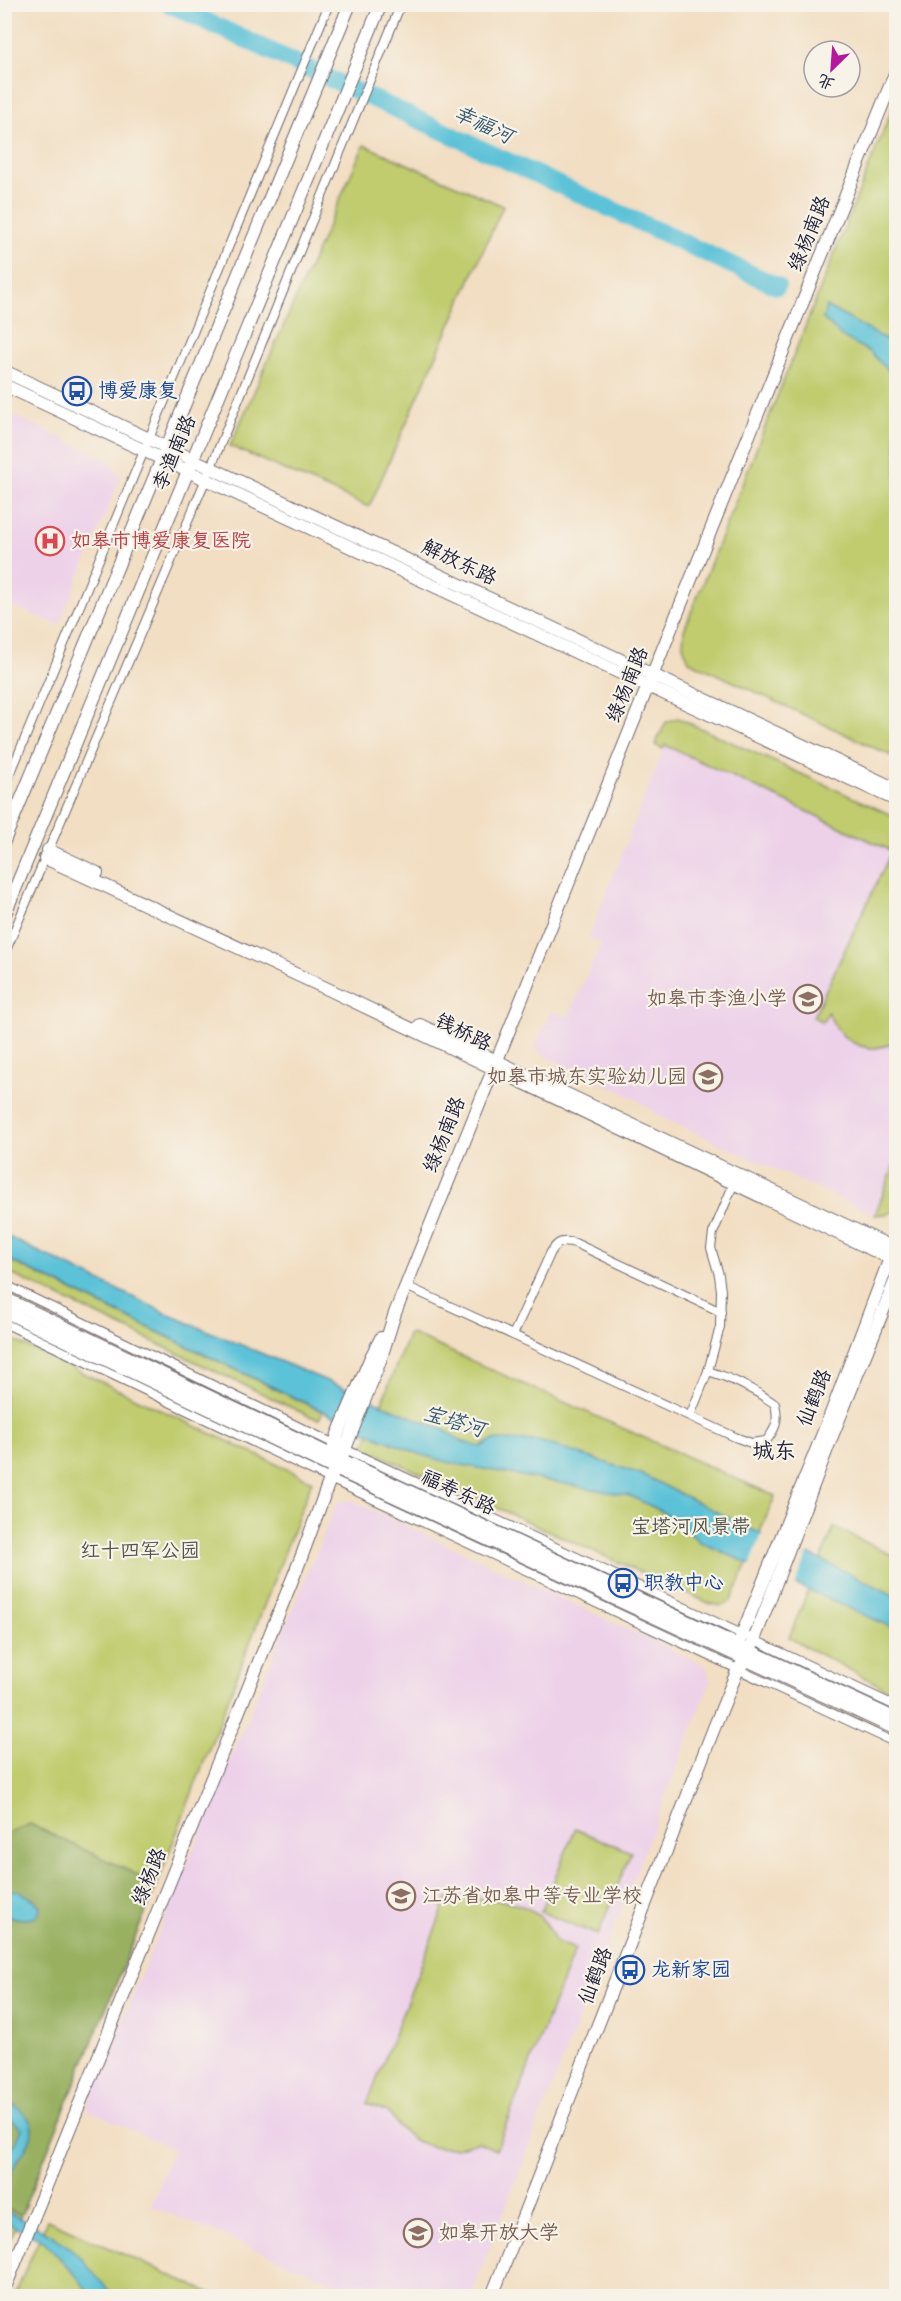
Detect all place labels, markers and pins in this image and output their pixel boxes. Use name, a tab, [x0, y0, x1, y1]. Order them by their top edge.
bus stop icon: 博爱康复	[61, 375, 93, 407]
place label: 博爱康复	[98, 378, 178, 405]
hospital icon: 如皋市博爱康复医院	[34, 525, 66, 557]
place label: 如皋市博爱康复医院	[71, 528, 251, 555]
school or university icon: 如皋市李渔小学	[792, 983, 824, 1015]
place label: 如皋市李渔小学	[647, 986, 787, 1013]
school or university icon: 如皋市城东实验幼儿园	[692, 1061, 724, 1093]
place label: 如皋市城东实验幼儿园	[487, 1064, 687, 1091]
bus stop icon: 职教中心	[607, 1567, 639, 1599]
place label: 职教中心	[644, 1570, 724, 1597]
school or university icon: 江苏省如皋中等专业学校	[385, 1880, 417, 1912]
place label: 江苏省如皋中等专业学校	[422, 1883, 642, 1910]
bus stop icon: 龙新家园	[614, 1954, 646, 1986]
place label: 龙新家园	[651, 1957, 731, 1984]
school or university icon: 如皋开放大学	[402, 2217, 434, 2249]
place label: 如皋开放大学	[439, 2220, 559, 2247]

